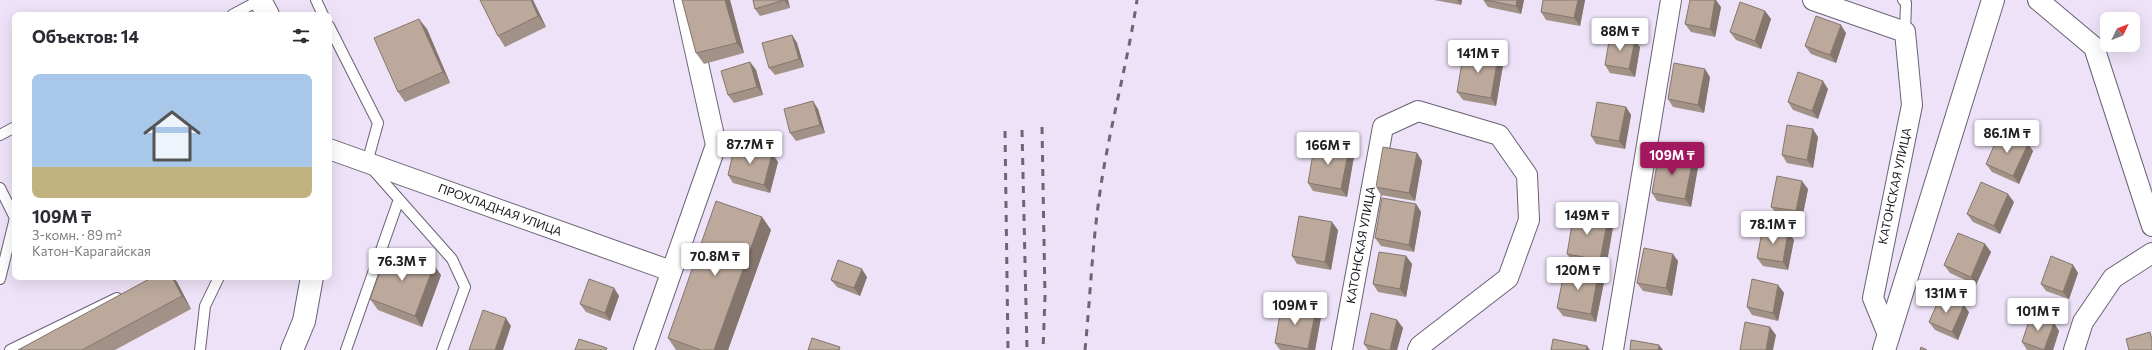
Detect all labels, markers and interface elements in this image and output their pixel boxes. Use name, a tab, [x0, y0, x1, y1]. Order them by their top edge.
north arrow	[2100, 12, 2140, 52]
map controls	[2100, 12, 2140, 52]
pin: 88M ₸	[1592, 18, 1648, 52]
text: 88M ₸	[1600, 23, 1640, 39]
icon: filters	[290, 25, 312, 47]
text: Объектов: 14	[32, 26, 139, 47]
pin: 141M ₸	[1445, 40, 1511, 74]
text: 141M ₸	[1457, 45, 1499, 61]
icon: home	[136, 100, 208, 172]
pin: 86.1M ₸	[1970, 120, 2044, 154]
text: 86.1M ₸	[1983, 125, 2031, 141]
street label: КАТОНСКАЯ УЛИЦА	[1875, 126, 1913, 245]
pin: 87.7M ₸	[713, 131, 787, 165]
pin: 166M ₸	[1295, 132, 1361, 166]
text: 87.7M ₸	[726, 136, 774, 152]
text: 166M ₸	[1306, 137, 1350, 153]
pin: 109M ₸	[1639, 142, 1705, 176]
text: 109M ₸	[1649, 147, 1695, 163]
street label: ПРОХЛАДНАЯ УЛИЦА	[436, 180, 564, 238]
street label: КАТОНСКАЯ УЛИЦА	[1343, 185, 1377, 305]
pin: 149M ₸	[1554, 202, 1620, 236]
text: 109M ₸	[32, 206, 92, 227]
text: 149M ₸	[1565, 207, 1609, 223]
pin: 78.1M ₸	[1736, 211, 1810, 245]
text: 78.1M ₸	[1750, 216, 1796, 232]
text: 3-комн. · 89 m²	[32, 227, 122, 243]
text: Катон-Карагайская	[32, 243, 151, 259]
pin: 70.8M ₸	[678, 243, 752, 277]
pin: 76.3M ₸	[365, 248, 439, 282]
text: 70.8M ₸	[690, 248, 740, 264]
text: 76.3M ₸	[378, 253, 426, 269]
pin: 120M ₸	[1545, 257, 1611, 291]
text: 120M ₸	[1556, 262, 1600, 278]
pin: 131M ₸	[1913, 280, 1979, 314]
text: 131M ₸	[1925, 285, 1967, 301]
pin: 109M ₸	[1262, 292, 1328, 326]
text: 109M ₸	[1272, 297, 1318, 313]
pin: 101M ₸	[2005, 298, 2071, 332]
text: 101M ₸	[2016, 303, 2060, 319]

